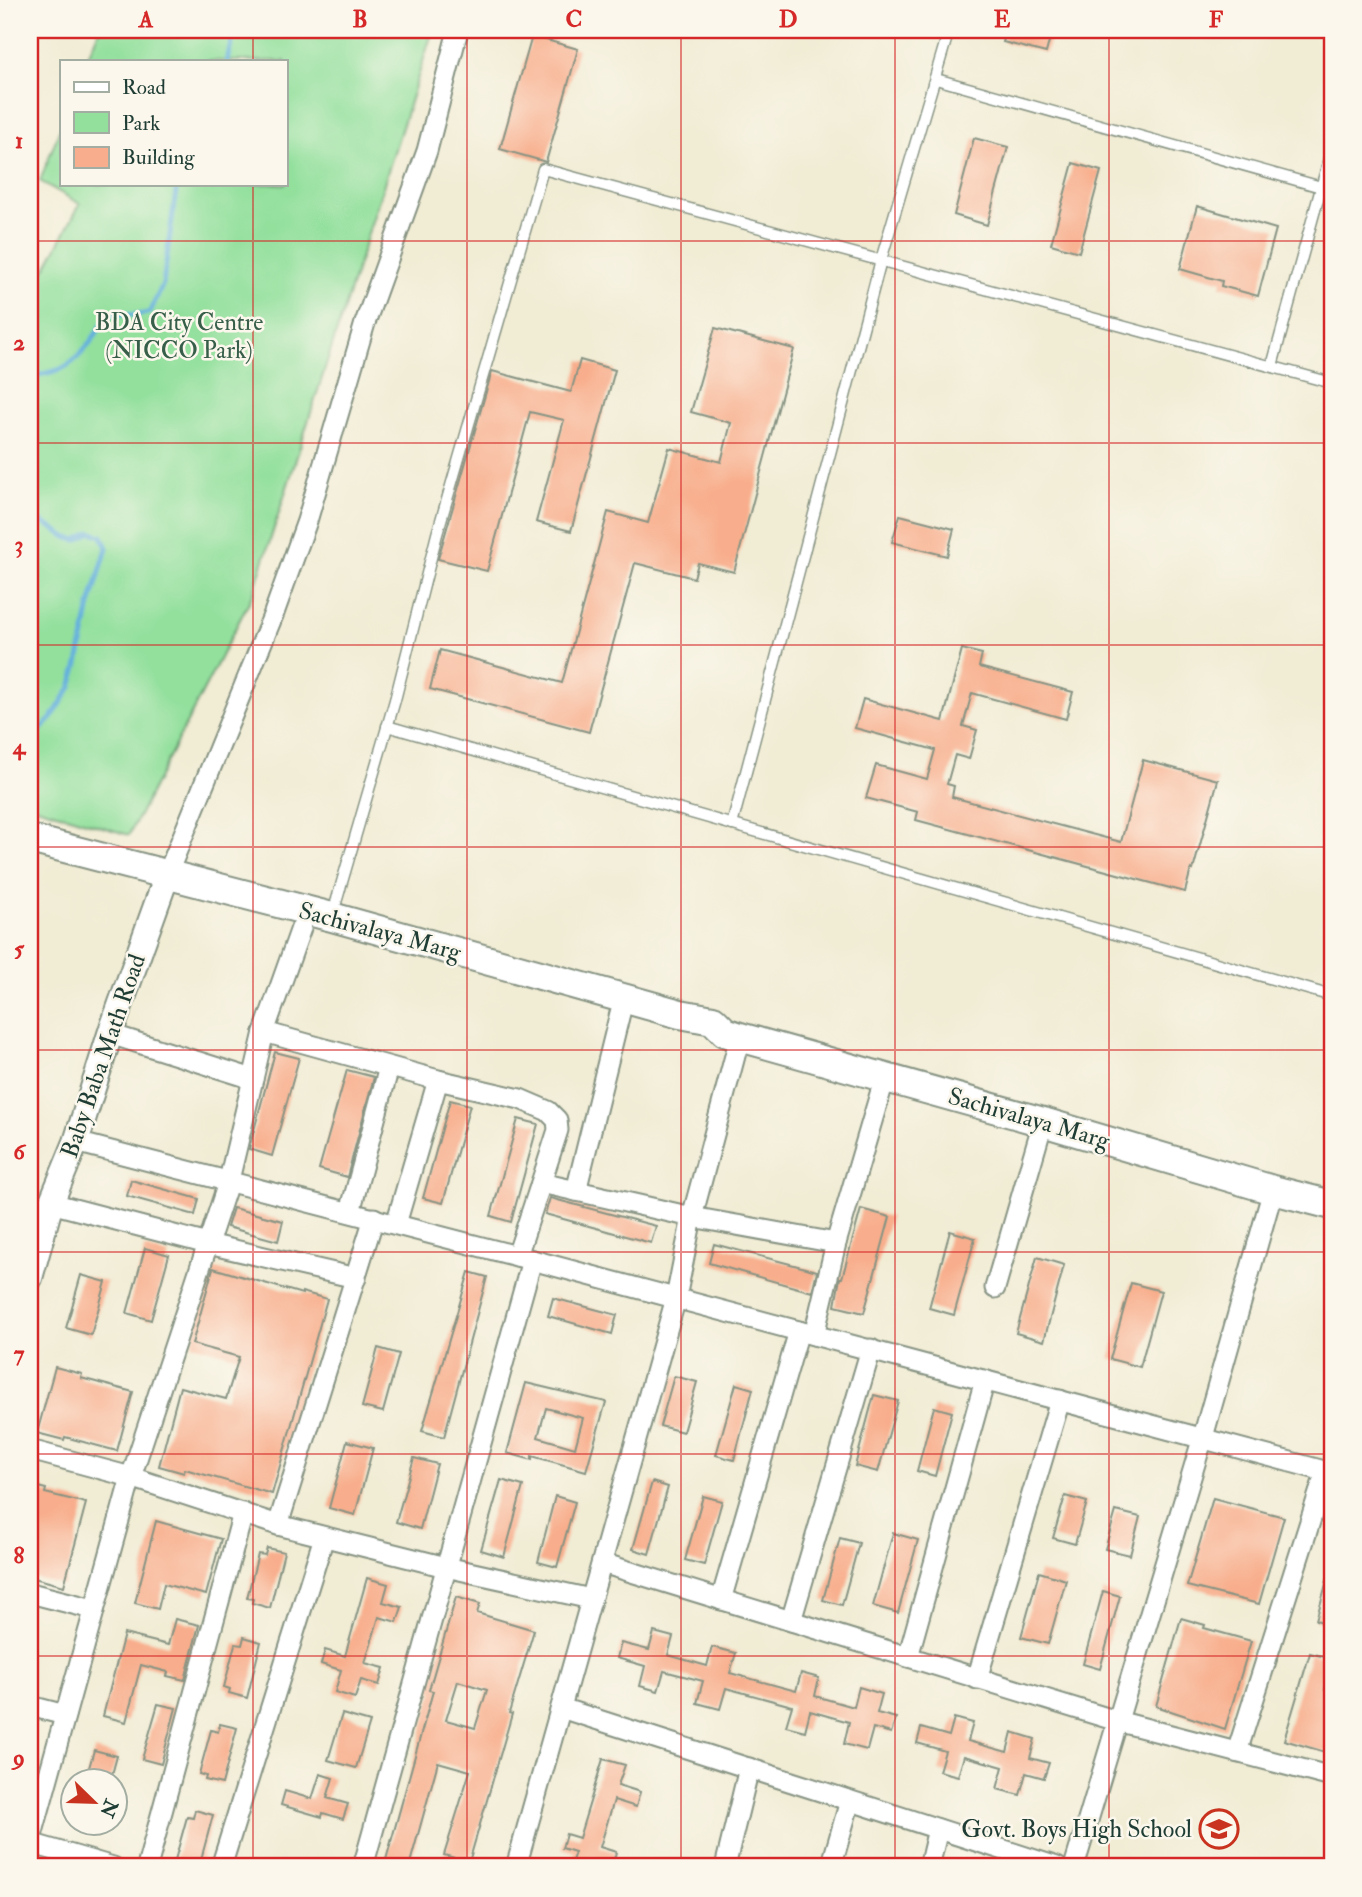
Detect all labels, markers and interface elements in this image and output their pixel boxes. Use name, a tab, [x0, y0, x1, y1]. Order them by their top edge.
text: A	[138, 5, 154, 34]
text: B	[352, 5, 368, 34]
text: C	[566, 5, 582, 34]
text: D	[779, 5, 797, 34]
text: E	[994, 5, 1011, 34]
text: F	[1209, 5, 1224, 34]
legend	[60, 60, 287, 186]
text: Road	[122, 74, 167, 101]
text: Park	[122, 110, 160, 137]
text: 1	[15, 126, 23, 155]
text: Building	[122, 144, 195, 171]
park label: BDA City Centre (NICCO Park)	[95, 307, 263, 366]
text: 2	[13, 328, 25, 357]
text: 3	[15, 530, 23, 559]
text: 4	[12, 732, 27, 761]
street label: Sachivalaya Marg	[295, 895, 466, 968]
text: 5	[14, 934, 25, 963]
street label: Baby Baba Math Road	[54, 950, 153, 1162]
street label: Sachivalaya Marg	[944, 1081, 1114, 1157]
text: 6	[13, 1137, 27, 1166]
text: 7	[14, 1339, 25, 1368]
text: 8	[14, 1541, 25, 1570]
text: 9	[11, 1743, 25, 1772]
north arrow	[60, 1768, 130, 1838]
text: N	[94, 1795, 123, 1822]
school or university icon: Govt. Boys High School	[1198, 1808, 1240, 1850]
place label: Govt. Boys High School	[961, 1814, 1192, 1845]

